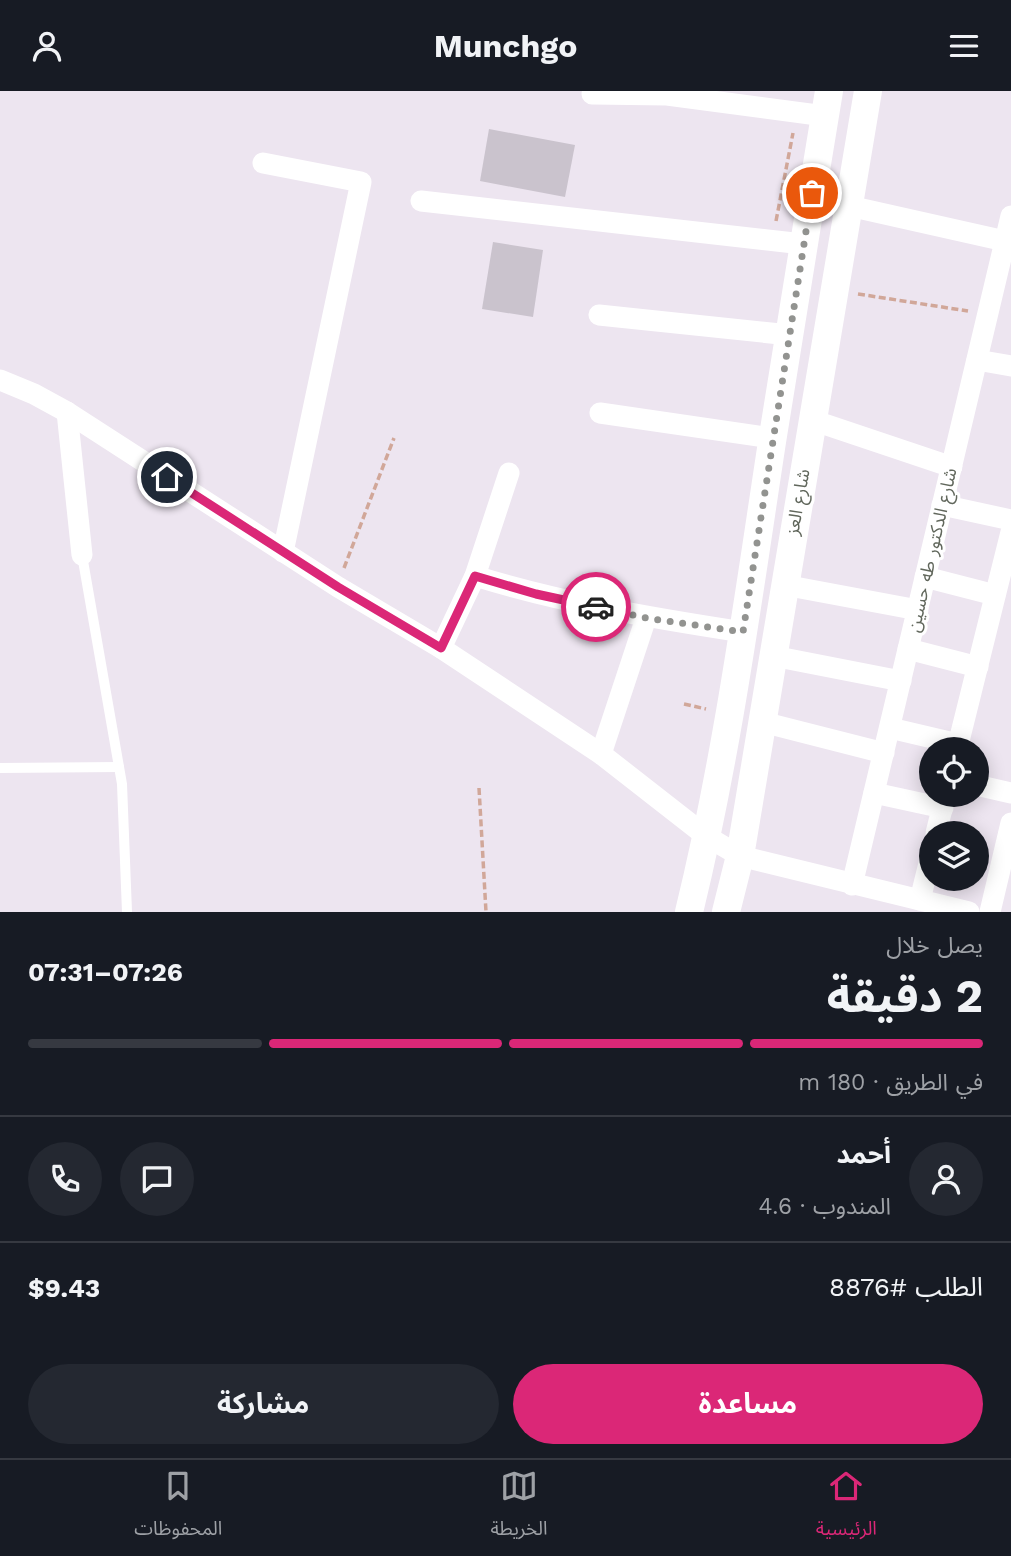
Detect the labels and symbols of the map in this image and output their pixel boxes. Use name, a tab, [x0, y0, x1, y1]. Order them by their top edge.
pin	[782, 163, 842, 223]
pin	[137, 447, 197, 507]
street label: شارع الدكتور طه حسين	[902, 466, 965, 635]
street label: شارع العز	[781, 467, 818, 538]
courier	[561, 572, 631, 642]

